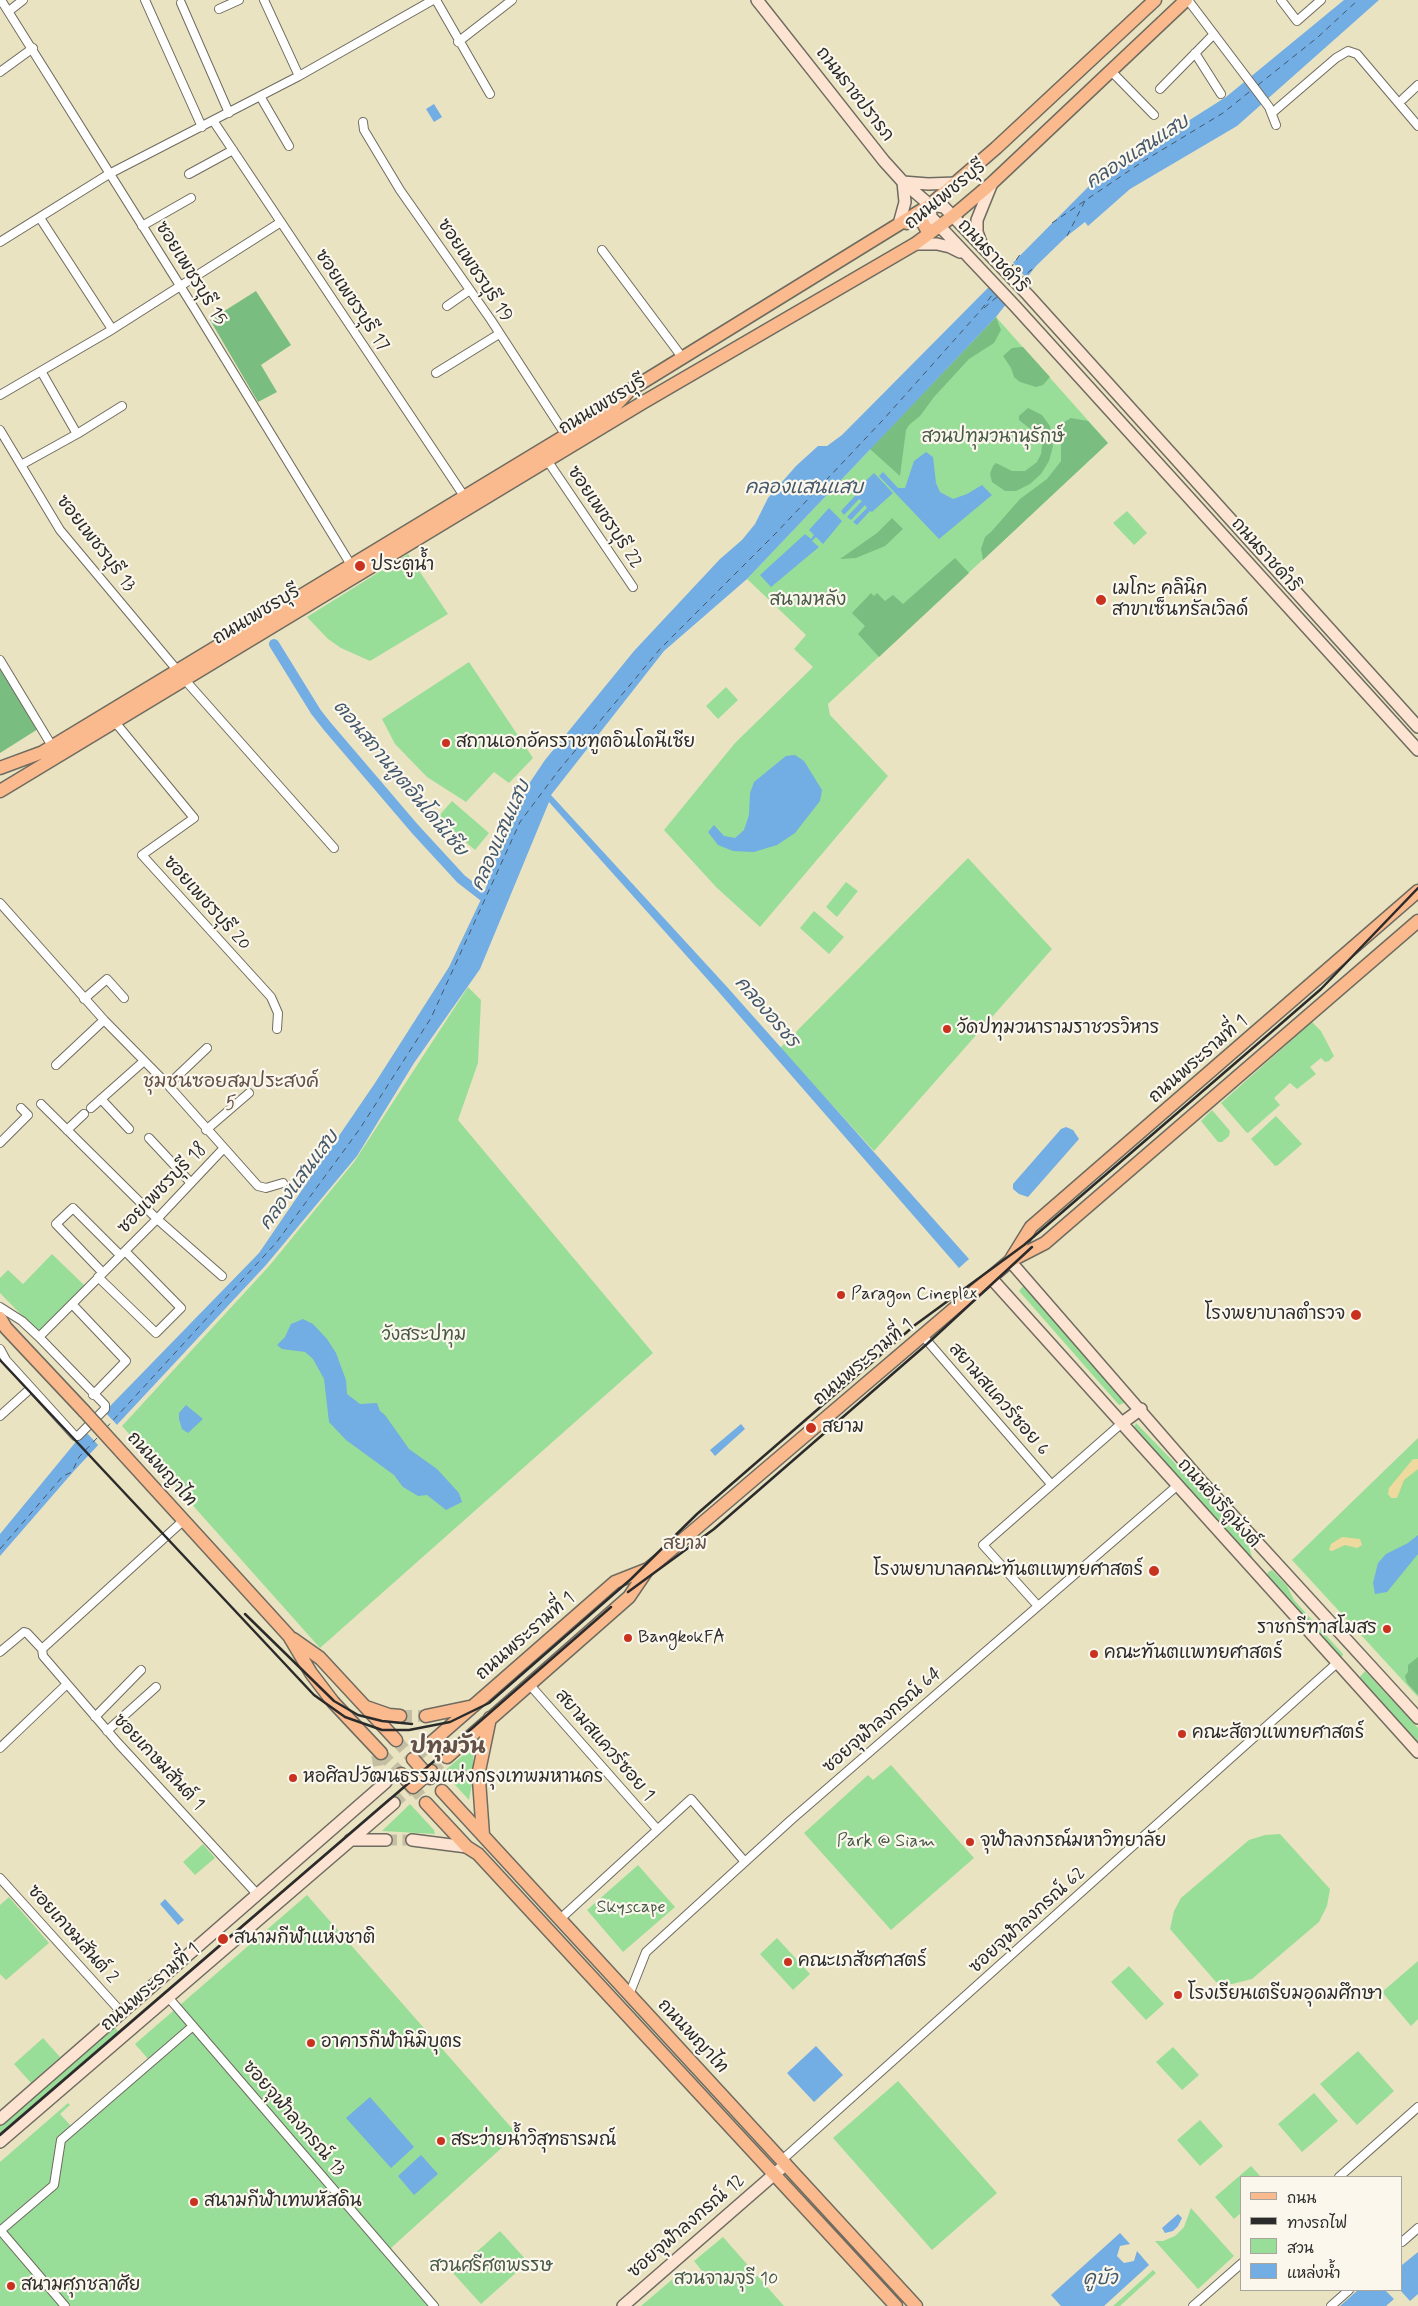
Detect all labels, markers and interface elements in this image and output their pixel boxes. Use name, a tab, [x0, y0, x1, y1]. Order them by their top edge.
street label: ถนนราชปรารภ	[810, 43, 898, 147]
water label: คลองแสนแสบ	[1082, 111, 1194, 195]
street label: ถนนเพชรบุรี	[901, 157, 991, 235]
street label: ซอยเพชรบุรี 19	[432, 215, 516, 327]
street label: ถนนราชดำริ	[952, 215, 1032, 299]
street label: ซอยเพชรบุรี 15	[149, 218, 231, 330]
street label: ซอยเพชรบุรี 17	[309, 246, 393, 356]
street label: ถนนเพชรบุรี	[555, 371, 651, 441]
park label: สวนปทุมวนานุรักษ์	[921, 427, 1065, 449]
street label: ซอยเพชรบุรี 22	[562, 463, 646, 573]
water label: คลองแสนแสบ	[745, 478, 863, 500]
street label: ซอยเพชรบุรี 13	[51, 491, 139, 597]
street label: ถนนราชดำริ	[1226, 514, 1304, 598]
place label: ประตูน้ำ	[371, 555, 434, 577]
marker: ประตูน้ำ	[353, 559, 367, 573]
place label: เมโกะ คลินิก สาขาเซ็นทรัลเวิลด์	[1112, 579, 1248, 622]
street label: ถนนเพชรบุรี	[209, 581, 305, 651]
park label: สนามหลัง	[770, 590, 846, 612]
marker: เมโกะ คลินิก สาขาเซ็นทรัลเวิลด์	[1094, 593, 1108, 607]
water label: ตอนสถานทูตอินโดนีเซีย	[327, 696, 471, 862]
place label: สถานเอกอัครราชทูตอินโดนีเซีย	[456, 732, 695, 754]
marker: สถานเอกอัครราชทูตอินโดนีเซีย	[440, 737, 452, 749]
water label: คลองแสนแสบ	[468, 777, 536, 895]
street label: ซอยเพชรบุรี 20	[158, 852, 254, 956]
water label: คลองอรชร	[729, 973, 803, 1053]
street label: ถนนพระรามที่ 1	[1145, 1011, 1253, 1109]
place label: วัดปทุมวนารามราชวรวิหาร	[957, 1018, 1159, 1040]
marker: วัดปทุมวนารามราชวรวิหาร	[941, 1023, 953, 1035]
district label: ชุมชนซอยสมประสงค์ 5	[143, 1072, 319, 1116]
water label: คลองแสนแสบ	[255, 1127, 345, 1235]
street label: ซอยเพชรบุรี 18	[114, 1139, 212, 1239]
place label: Paragon Cineplex	[851, 1284, 977, 1306]
marker: Paragon Cineplex	[835, 1289, 847, 1301]
place label: โรงพยาบาลตำรวจ	[1205, 1304, 1345, 1326]
marker: โรงพยาบาลตำรวจ	[1349, 1308, 1363, 1322]
street label: ถนนพระรามที่ 1	[810, 1315, 918, 1411]
park label: วังสระปทุม	[382, 1325, 466, 1347]
street label: สยามสแควร์ซอย 6	[943, 1339, 1053, 1461]
place label: สยาม	[822, 1417, 864, 1439]
marker: สยาม	[804, 1421, 818, 1435]
street label: ถนนพญาไท	[122, 1428, 200, 1512]
street label: ถนนอังรีดูนังต์	[1172, 1455, 1264, 1553]
district label: สยาม	[663, 1534, 707, 1556]
place label: โรงพยาบาลคณะทันตแพทยศาสตร์	[873, 1560, 1143, 1582]
marker: โรงพยาบาลคณะทันตแพทยศาสตร์	[1147, 1564, 1161, 1578]
street label: ถนนพระรามที่ 1	[472, 1588, 580, 1686]
place label: ราชกรีฑาสโมสร	[1257, 1618, 1377, 1640]
marker: ราชกรีฑาสโมสร	[1381, 1623, 1393, 1635]
place label: BangkokFA	[638, 1627, 725, 1649]
marker: BangkokFA	[622, 1632, 634, 1644]
place label: คณะทันตแพทยศาสตร์	[1104, 1643, 1282, 1665]
marker: คณะทันตแพทยศาสตร์	[1088, 1648, 1100, 1660]
street label: ซอยจุฬาลงกรณ์ 64	[819, 1664, 947, 1778]
street label: สยามสแควร์ซอย 1	[550, 1686, 658, 1806]
street label: ซอยเกษมสันต์ 1	[108, 1710, 208, 1816]
place label: คณะสัตวแพทยศาสตร์	[1192, 1723, 1364, 1745]
marker: คณะสัตวแพทยศาสตร์	[1176, 1728, 1188, 1740]
district label: ปทุมวัน	[410, 1735, 486, 1761]
place label: หอศิลปวัฒนธรรมแห่งกรุงเทพมหานคร	[303, 1767, 603, 1789]
marker: หอศิลปวัฒนธรรมแห่งกรุงเทพมหานคร	[287, 1772, 299, 1784]
park label: Park @ Siam	[837, 1831, 935, 1853]
place label: จุฬาลงกรณ์มหาวิทยาลัย	[980, 1831, 1166, 1853]
marker: จุฬาลงกรณ์มหาวิทยาลัย	[964, 1836, 976, 1848]
street label: ซอยจุฬาลงกรณ์ 62	[965, 1863, 1091, 1979]
street label: ซอยเกษมสันต์ 2	[22, 1881, 122, 1989]
park label: Skyscape	[596, 1897, 666, 1919]
place label: สนามกีฬาแห่งชาติ	[234, 1928, 375, 1950]
marker: สนามกีฬาแห่งชาติ	[216, 1932, 230, 1946]
street label: ถนนพระรามที่ 1	[97, 1939, 205, 2037]
place label: คณะเภสัชศาสตร์	[798, 1951, 926, 1973]
marker: คณะเภสัชศาสตร์	[782, 1956, 794, 1968]
place label: โรงเรียนเตรียมอุดมศึกษา	[1188, 1984, 1383, 2006]
marker: โรงเรียนเตรียมอุดมศึกษา	[1172, 1989, 1184, 2001]
street label: ถนนพญาไท	[652, 1995, 732, 2079]
place label: อาคารกีฬานิมิบุตร	[321, 2032, 462, 2054]
marker: อาคารกีฬานิมิบุตร	[305, 2037, 317, 2049]
street label: ซอยจุฬาลงกรณ์ 13	[237, 2057, 349, 2181]
place label: สระว่ายน้ำวิสุทธารมณ์	[451, 2130, 616, 2152]
marker: สระว่ายน้ำวิสุทธารมณ์	[435, 2135, 447, 2147]
street label: ซอยจุฬาลงกรณ์ 12	[624, 2170, 750, 2284]
legend	[1240, 2176, 1403, 2291]
text: ถนน	[1287, 2189, 1316, 2209]
place label: สนามกีฬาเทพหัสดิน	[204, 2191, 362, 2213]
marker: สนามกีฬาเทพหัสดิน	[188, 2196, 200, 2208]
text: ทางรถไฟ	[1287, 2214, 1347, 2234]
text: สวน	[1287, 2239, 1314, 2259]
park label: สวนศรีศตพรรษ	[429, 2256, 553, 2278]
text: แหล่งน้ำ	[1287, 2264, 1341, 2284]
park label: สวนจามจุรี 10	[674, 2269, 778, 2291]
water label: คูบัว	[1083, 2269, 1117, 2291]
place label: สนามศุภชลาศัย	[21, 2275, 140, 2297]
marker: สนามศุภชลาศัย	[5, 2280, 17, 2292]

